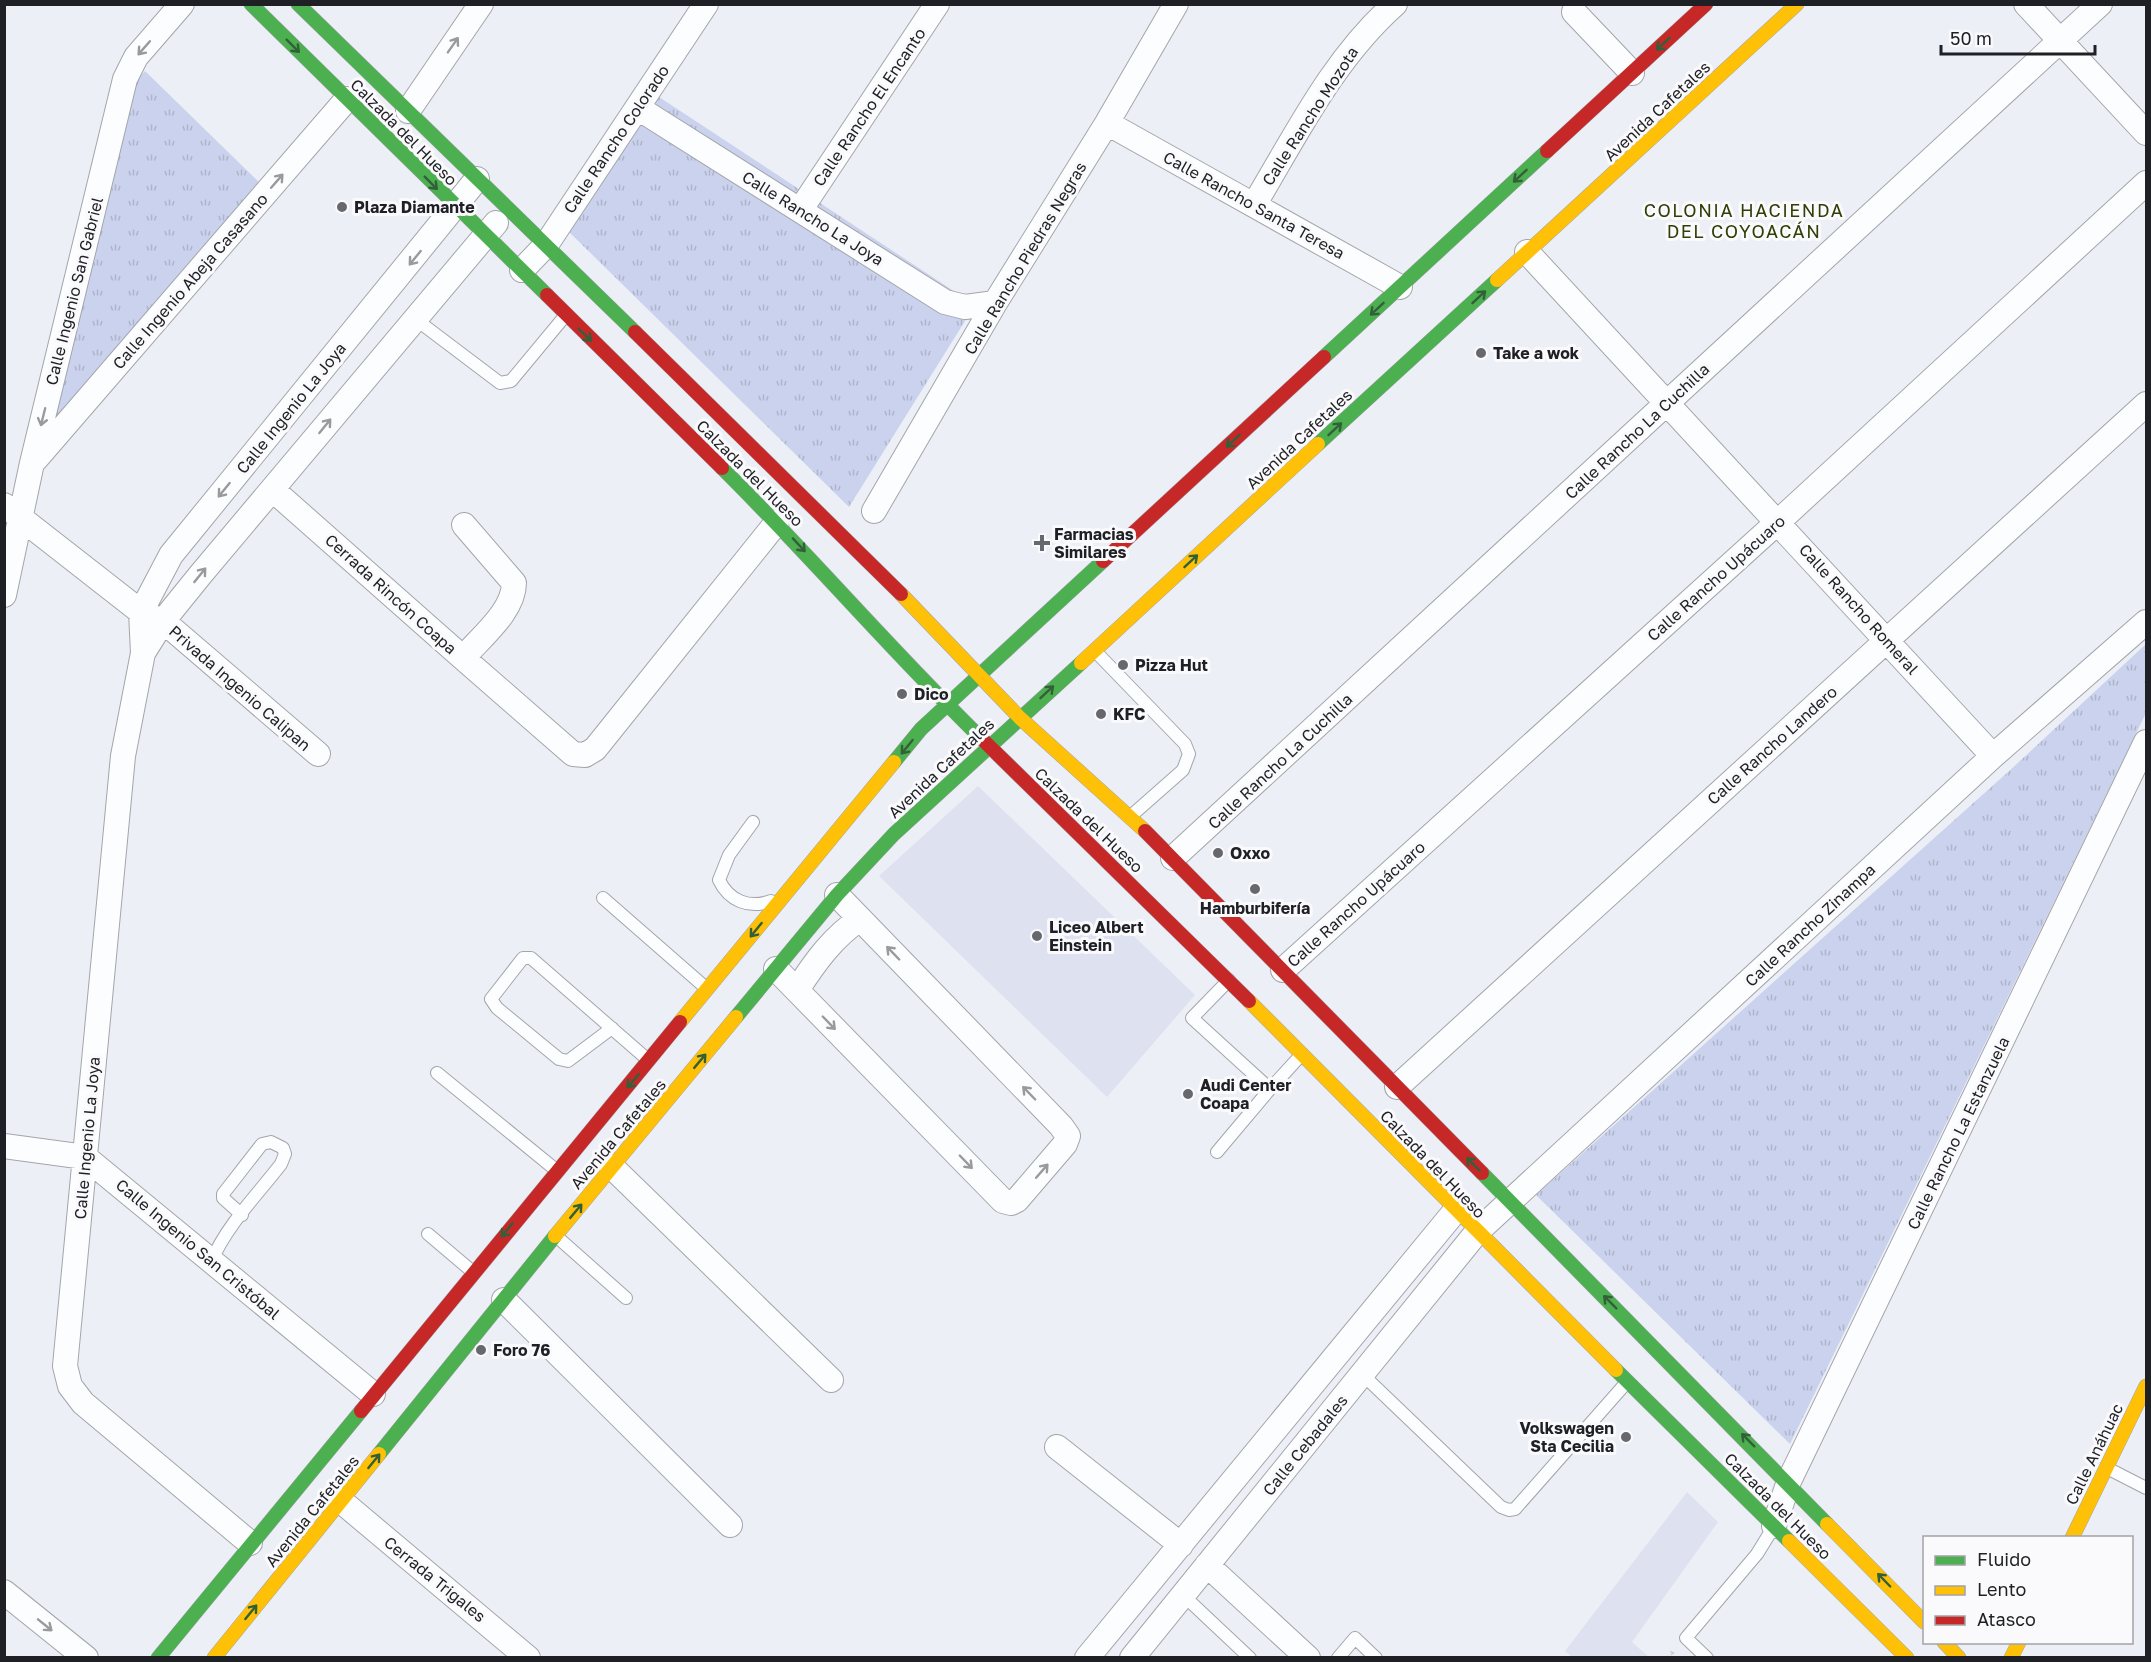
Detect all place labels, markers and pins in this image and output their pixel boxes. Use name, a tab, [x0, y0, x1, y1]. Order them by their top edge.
place label: Plaza Diamante	[354, 197, 475, 217]
marker: Plaza Diamante	[335, 200, 349, 214]
place label: Take a wok	[1493, 343, 1580, 363]
marker: Take a wok	[1474, 346, 1488, 360]
place label: Farmacias Similares	[1054, 524, 1134, 562]
marker: Farmacias Similares	[1035, 536, 1049, 550]
place label: Pizza Hut	[1135, 655, 1208, 675]
marker: Pizza Hut	[1116, 658, 1130, 672]
place label: Dico	[914, 684, 949, 704]
marker: Dico	[895, 687, 909, 701]
place label: KFC	[1113, 704, 1145, 724]
marker: KFC	[1094, 707, 1108, 721]
place label: Oxxo	[1230, 843, 1271, 863]
marker: Oxxo	[1211, 846, 1225, 860]
marker: Hamburbifería	[1248, 882, 1262, 896]
place label: Hamburbifería	[1200, 898, 1310, 918]
place label: Liceo Albert Einstein	[1049, 917, 1144, 955]
marker: Liceo Albert Einstein	[1030, 929, 1044, 943]
place label: Audi Center Coapa	[1200, 1075, 1291, 1113]
marker: Audi Center Coapa	[1181, 1087, 1195, 1101]
place label: Foro 76	[493, 1340, 550, 1360]
marker: Foro 76	[474, 1343, 488, 1357]
place label: Volkswagen Sta Cecilia	[1519, 1418, 1614, 1456]
marker: Volkswagen Sta Cecilia	[1619, 1430, 1633, 1444]

